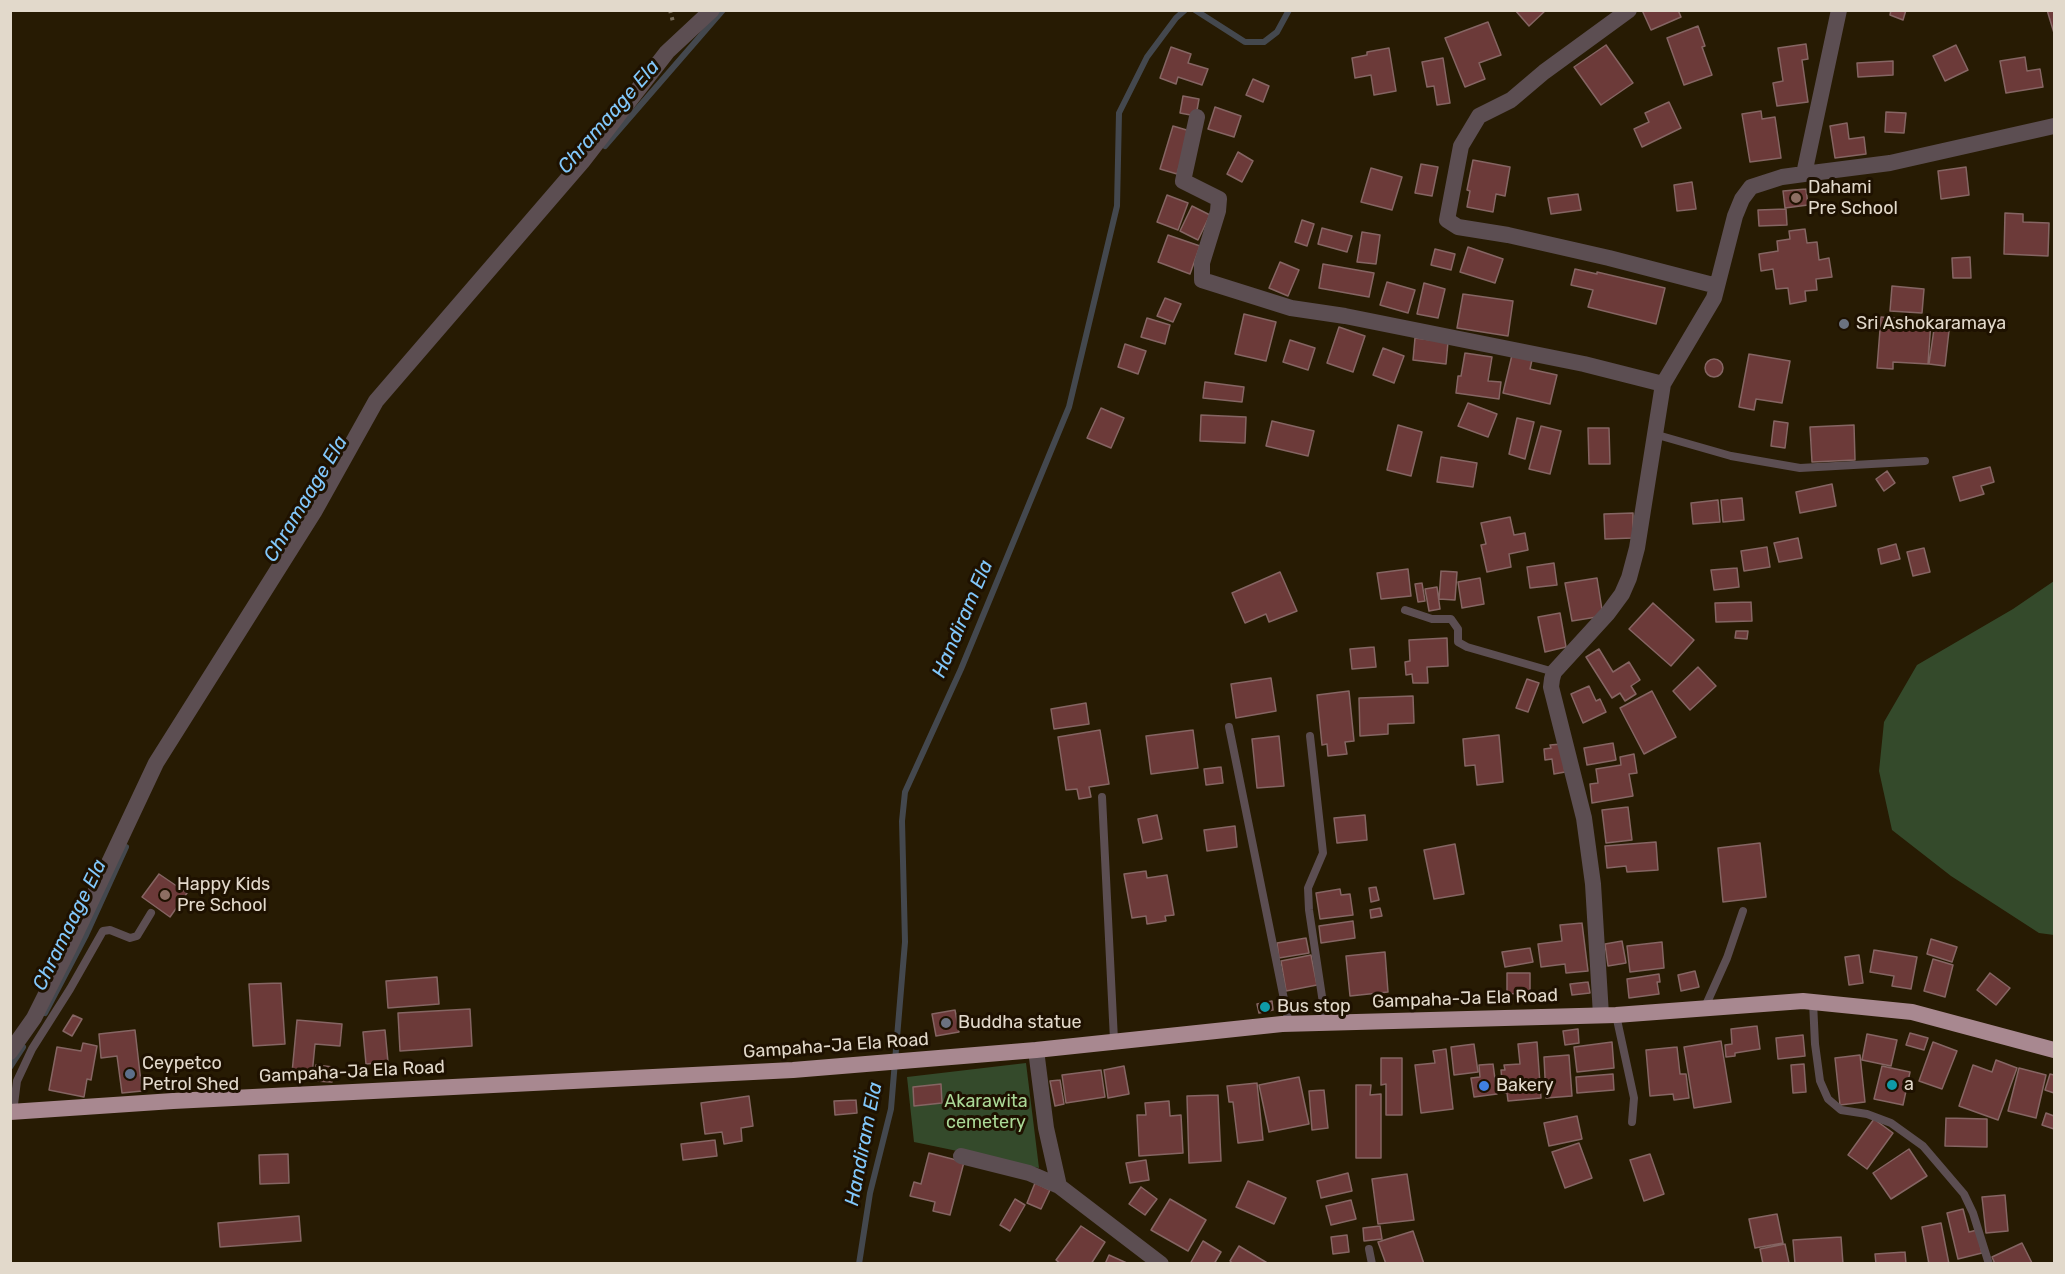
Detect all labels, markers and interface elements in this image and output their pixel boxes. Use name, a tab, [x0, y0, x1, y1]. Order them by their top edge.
water label: Chramaage Ela	[553, 55, 665, 179]
place label: Dahami Pre School	[1808, 177, 1898, 219]
marker: Dahami Pre School	[1789, 191, 1803, 205]
place label: Sri Ashokaramaya	[1856, 313, 2006, 335]
marker: Sri Ashokaramaya	[1837, 317, 1851, 331]
water label: Chramaage Ela	[259, 432, 353, 566]
water label: Handiram Ela	[927, 556, 999, 682]
water label: Chramaage Ela	[28, 856, 112, 994]
place label: Happy Kids Pre School	[177, 874, 270, 916]
marker: Happy Kids Pre School	[158, 888, 172, 902]
street label: Gampaha-Ja Ela Road	[1372, 985, 1558, 1013]
place label: Bus stop	[1277, 996, 1351, 1018]
marker: Bus stop	[1258, 1000, 1272, 1014]
place label: Buddha statue	[958, 1012, 1082, 1034]
marker: Buddha statue	[939, 1016, 953, 1030]
street label: Gampaha-Ja Ela Road	[742, 1029, 930, 1063]
place label: Ceypetco Petrol Shed	[142, 1053, 239, 1096]
street label: Gampaha-Ja Ela Road	[258, 1056, 446, 1088]
marker: Ceypetco Petrol Shed	[123, 1067, 137, 1081]
place label: a	[1904, 1074, 1914, 1096]
place label: Bakery	[1496, 1075, 1554, 1097]
marker: a	[1885, 1078, 1899, 1092]
marker: Bakery	[1477, 1079, 1491, 1093]
water label: Handiram Ela	[840, 1080, 888, 1208]
park label: Akarawita cemetery	[944, 1091, 1028, 1134]

